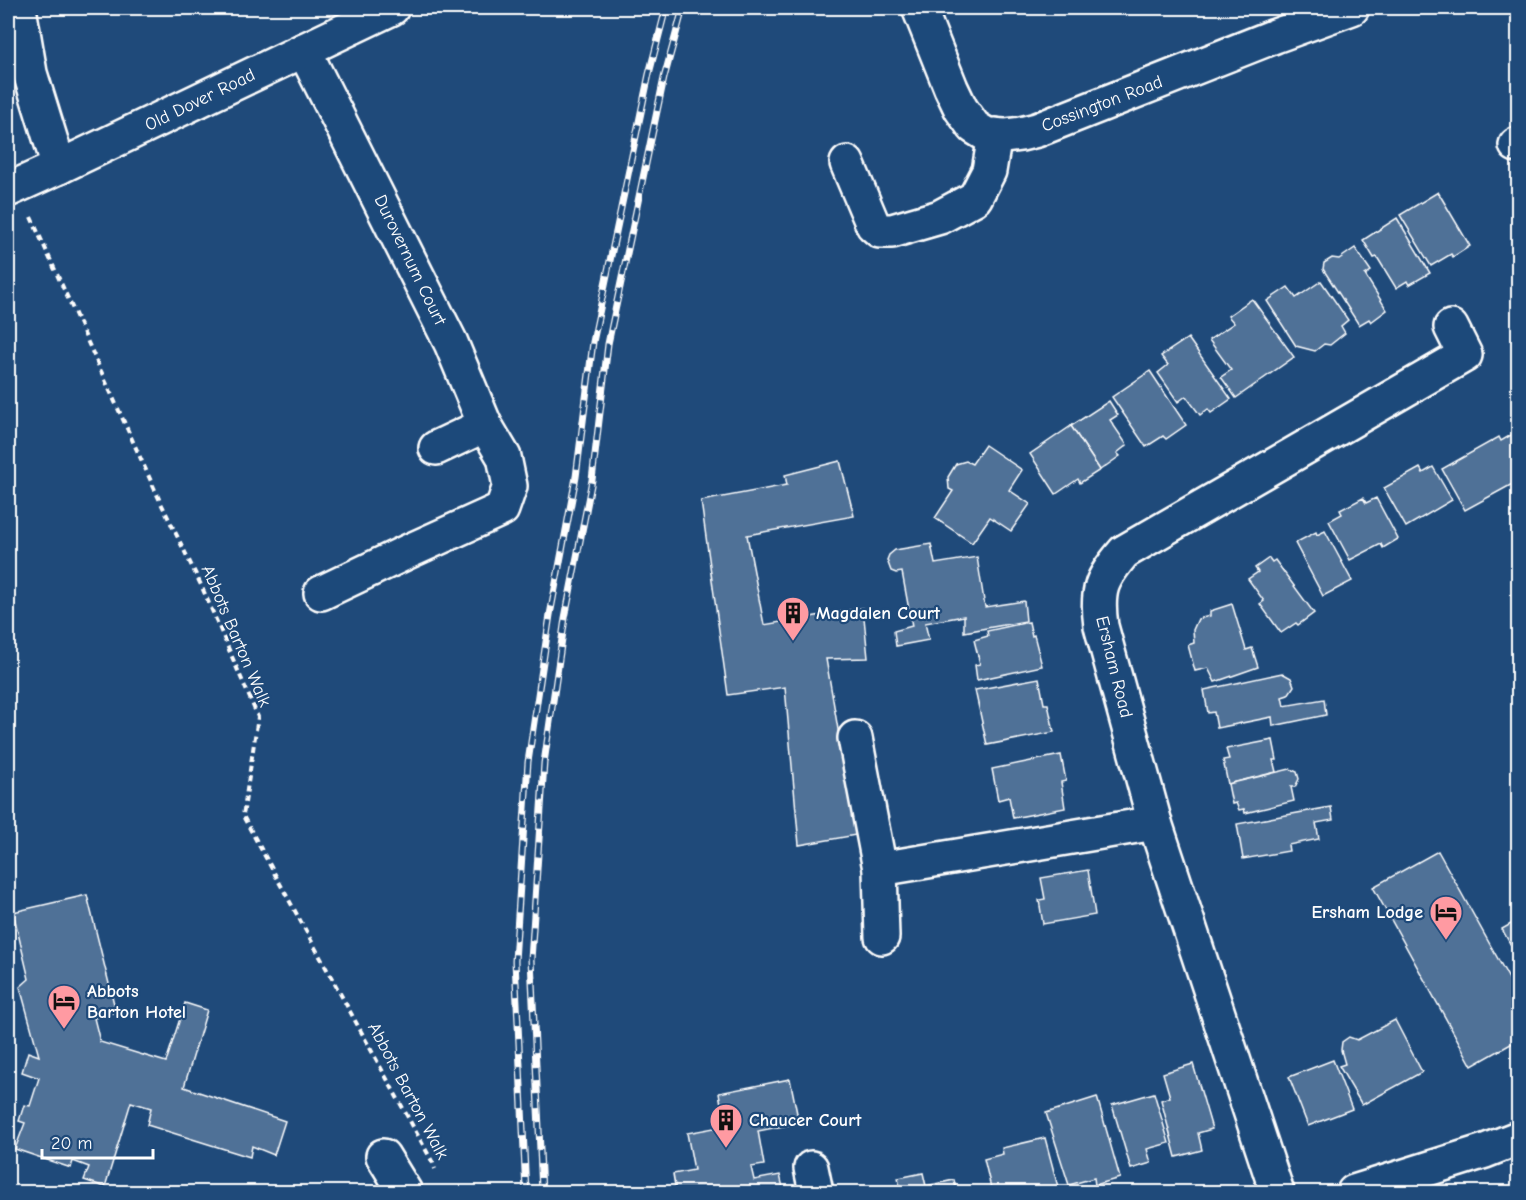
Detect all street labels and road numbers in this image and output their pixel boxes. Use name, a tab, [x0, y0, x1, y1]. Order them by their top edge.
street label: Old Dover Road	[142, 64, 258, 136]
street label: Cossington Road	[1038, 71, 1166, 137]
street label: Durovernum Court	[369, 192, 451, 329]
street label: Abbots Barton Walk	[197, 562, 275, 710]
street label: Ersham Road	[1091, 614, 1137, 720]
street label: Abbots Barton Walk	[363, 1019, 453, 1163]

